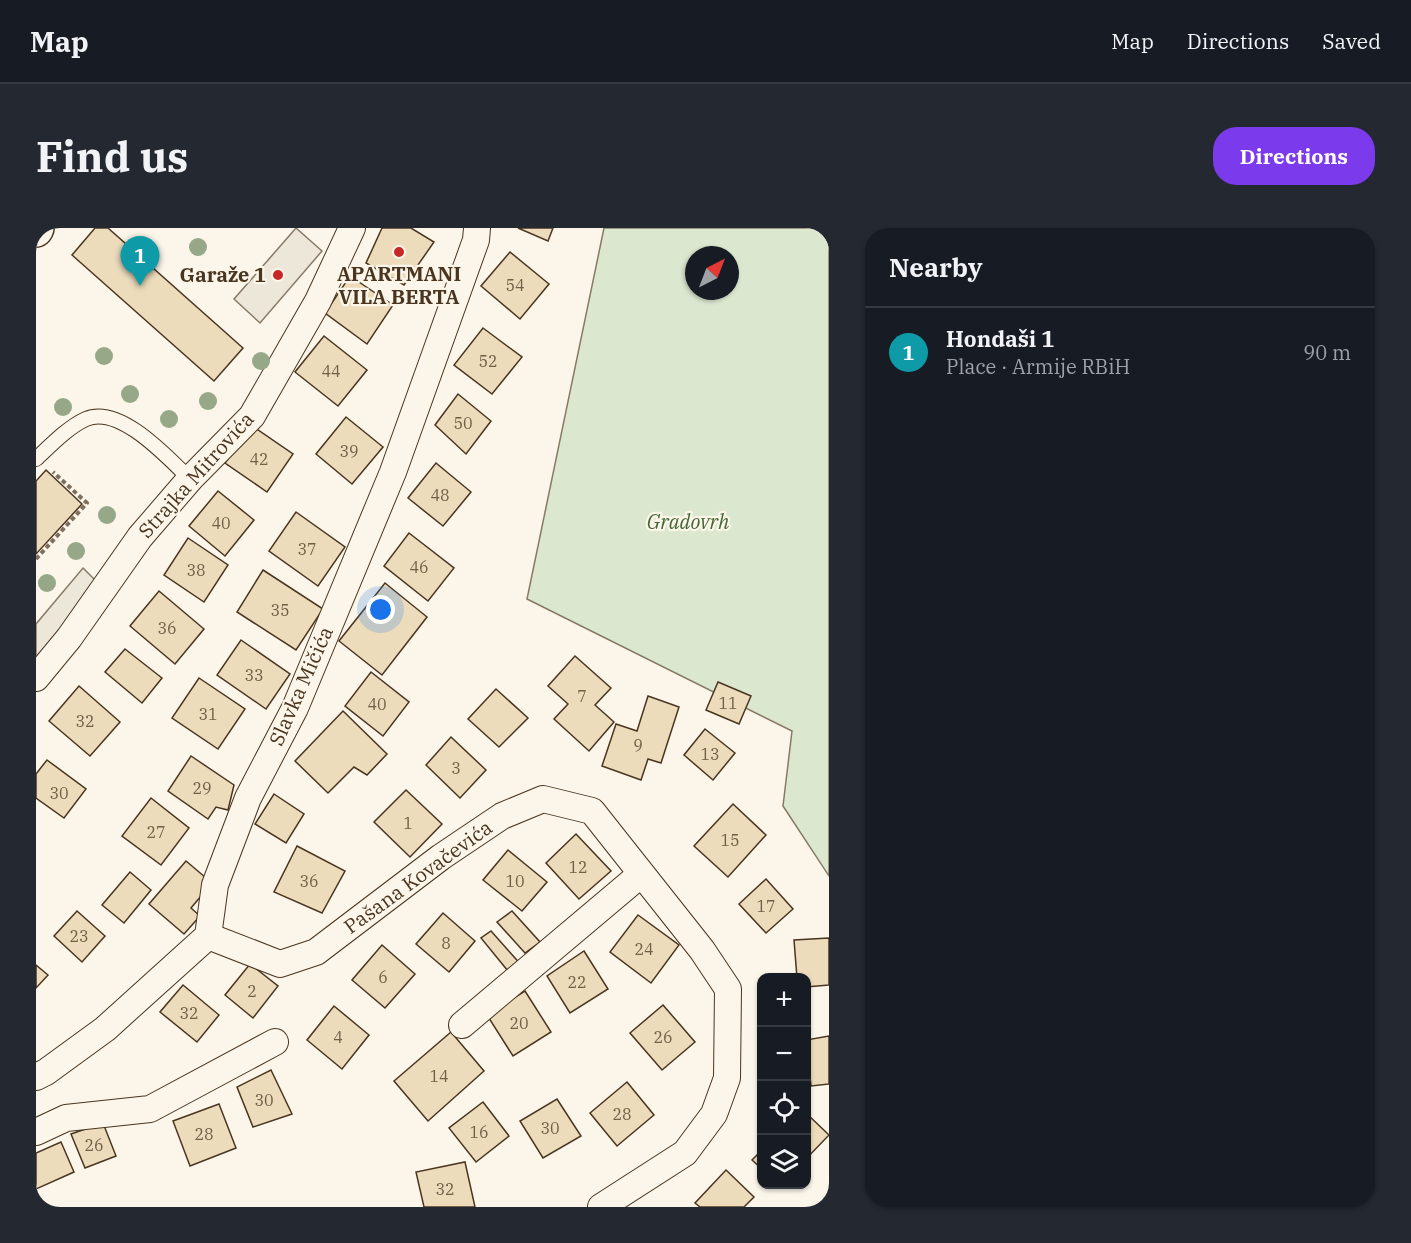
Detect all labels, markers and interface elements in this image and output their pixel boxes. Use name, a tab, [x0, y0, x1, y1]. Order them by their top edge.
text: Map	[30, 23, 89, 60]
text: Map	[1111, 27, 1154, 55]
text: Directions	[1187, 27, 1289, 55]
text: Saved	[1322, 27, 1381, 55]
button: Directions	[1213, 127, 1375, 185]
text: Find us	[36, 129, 188, 184]
pin: 1	[120, 236, 160, 286]
marker: APARTMANI VILA BERTA	[392, 245, 406, 259]
north arrow	[685, 246, 739, 300]
text: Nearby	[889, 250, 983, 284]
place label: APARTMANI VILA BERTA	[337, 260, 461, 310]
place label: Garaže 1	[180, 261, 266, 288]
marker: Garaže 1	[271, 268, 285, 282]
house number: 54	[505, 275, 525, 295]
text: Hondaši 1	[946, 324, 1055, 353]
text: 1	[903, 339, 915, 366]
text: 90 m	[1303, 339, 1351, 366]
house number: 52	[478, 351, 498, 371]
text: Place · Armije RBiH	[946, 353, 1130, 380]
house number: 44	[321, 361, 341, 381]
street label: Strajka Mitrovića	[132, 406, 260, 543]
house number: 50	[453, 413, 473, 433]
house number: 39	[339, 441, 359, 461]
house number: 42	[249, 449, 269, 469]
house number: 48	[430, 485, 450, 505]
park label: Gradovrh	[647, 508, 729, 535]
house number: 40	[211, 513, 231, 533]
house number: 37	[297, 539, 317, 559]
house number: 46	[409, 557, 429, 577]
house number: 38	[186, 560, 206, 580]
your location	[366, 595, 395, 624]
house number: 35	[270, 600, 290, 620]
house number: 36	[157, 618, 177, 638]
street label: Slavka Mičića	[262, 622, 339, 750]
house number: 33	[244, 665, 264, 685]
house number: 7	[577, 686, 587, 706]
house number: 11	[718, 693, 738, 713]
house number: 40	[367, 694, 387, 714]
house number: 31	[198, 704, 218, 724]
house number: 32	[75, 711, 95, 731]
house number: 9	[633, 735, 643, 755]
house number: 13	[700, 744, 720, 764]
house number: 3	[451, 758, 461, 778]
house number: 29	[192, 778, 212, 798]
house number: 30	[49, 783, 69, 803]
house number: 1	[403, 813, 413, 833]
street label: Pašana Kovačevića	[338, 814, 497, 940]
house number: 27	[146, 822, 166, 842]
house number: 15	[720, 830, 740, 850]
house number: 12	[568, 857, 588, 877]
house number: 36	[299, 871, 319, 891]
house number: 10	[505, 871, 525, 891]
house number: 17	[756, 896, 776, 916]
house number: 23	[69, 926, 89, 946]
house number: 8	[441, 933, 451, 953]
house number: 24	[634, 939, 654, 959]
house number: 6	[378, 967, 388, 987]
house number: 22	[567, 972, 587, 992]
map controls	[757, 973, 811, 1189]
button: +	[757, 973, 811, 1027]
house number: 2	[247, 981, 257, 1001]
house number: 32	[179, 1003, 199, 1023]
house number: 20	[509, 1013, 529, 1033]
house number: 4	[333, 1027, 343, 1047]
house number: 26	[653, 1027, 673, 1047]
button: −	[757, 1027, 811, 1081]
house number: 14	[429, 1066, 449, 1086]
button: locate	[757, 1081, 811, 1135]
house number: 30	[254, 1090, 274, 1110]
house number: 28	[612, 1104, 632, 1124]
house number: 30	[540, 1118, 560, 1138]
house number: 16	[469, 1122, 489, 1142]
house number: 28	[194, 1124, 214, 1144]
house number: 26	[84, 1135, 104, 1155]
button: layers	[757, 1135, 811, 1189]
house number: 32	[435, 1179, 455, 1199]

